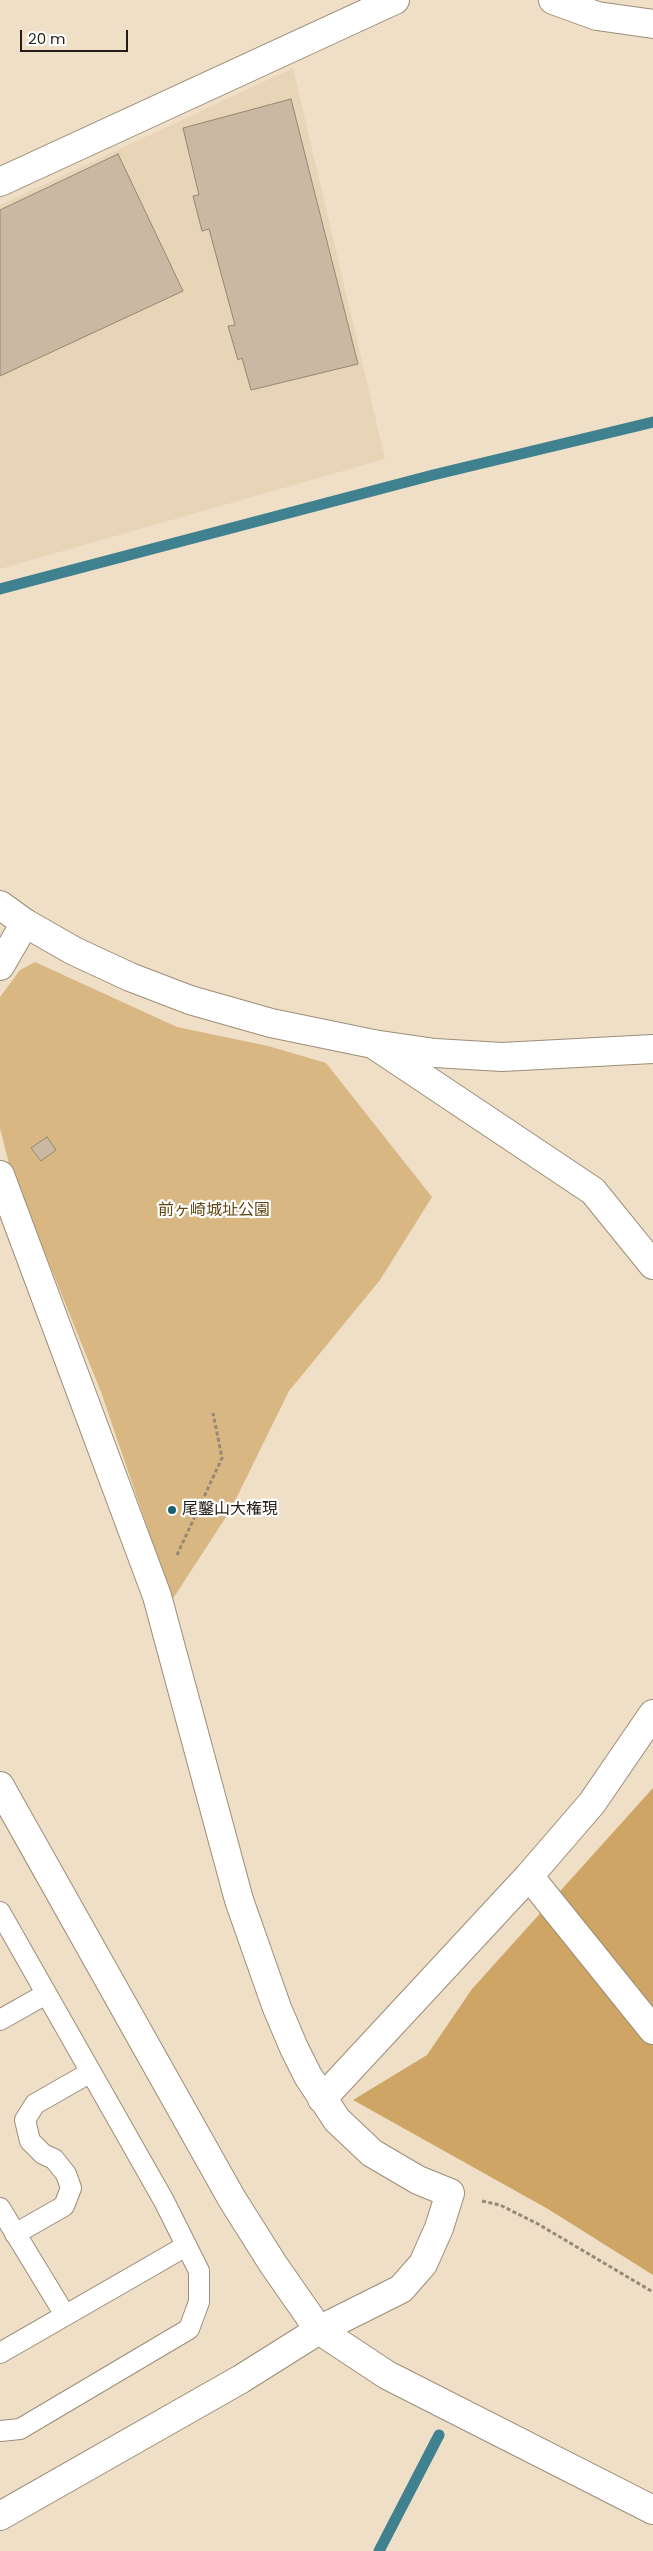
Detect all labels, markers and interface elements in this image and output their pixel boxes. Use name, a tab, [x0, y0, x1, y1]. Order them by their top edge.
scale bar	[22, 20, 130, 52]
text: 20 m	[28, 28, 66, 49]
park label: 前ヶ崎城址公園	[158, 1201, 270, 1221]
place label: 尾鑿山大権現	[182, 1500, 278, 1520]
marker: 尾鑿山大権現	[166, 1504, 178, 1516]

